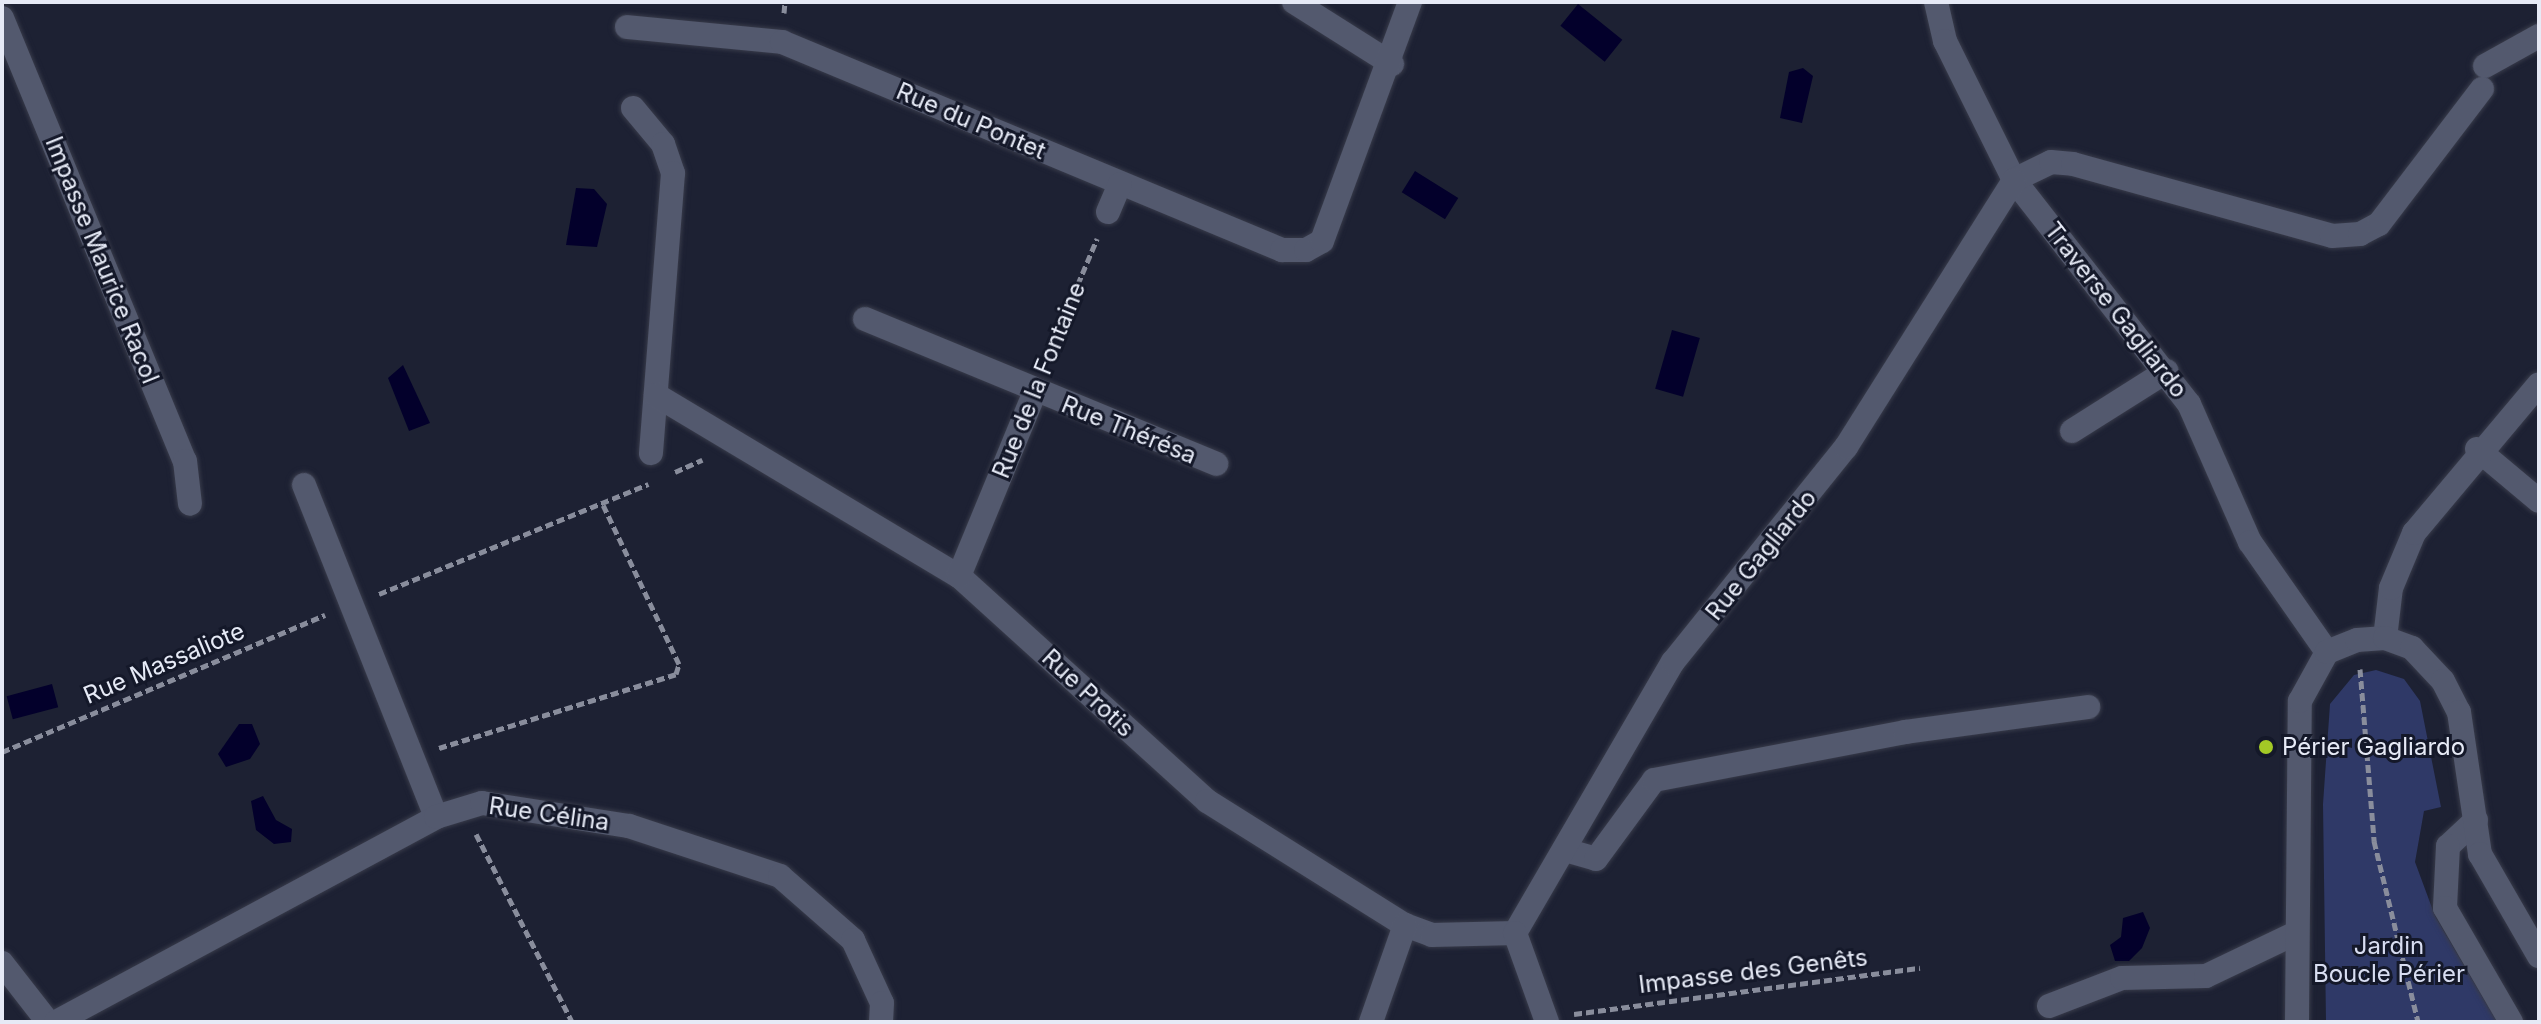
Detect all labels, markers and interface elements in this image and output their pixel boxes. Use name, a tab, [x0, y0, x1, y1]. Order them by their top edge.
street label: Rue du Pontet	[892, 77, 1050, 165]
street label: Impasse Maurice Racol	[39, 132, 165, 388]
street label: Traverse Gagliardo	[2039, 217, 2193, 403]
street label: Rue de la Fontaine	[986, 278, 1092, 482]
street label: Rue Thérésa	[1057, 390, 1201, 470]
street label: Rue Gagliardo	[1700, 484, 1822, 626]
street label: Rue Massaliote	[79, 616, 249, 710]
street label: Rue Protis	[1036, 643, 1140, 743]
place label: Périer Gagliardo	[2282, 733, 2465, 761]
marker: Périer Gagliardo	[2257, 738, 2275, 756]
street label: Rue Célina	[487, 791, 611, 837]
park label: Jardin Boucle Périer	[2313, 932, 2465, 988]
street label: Impasse des Genêts	[1637, 943, 1869, 999]

